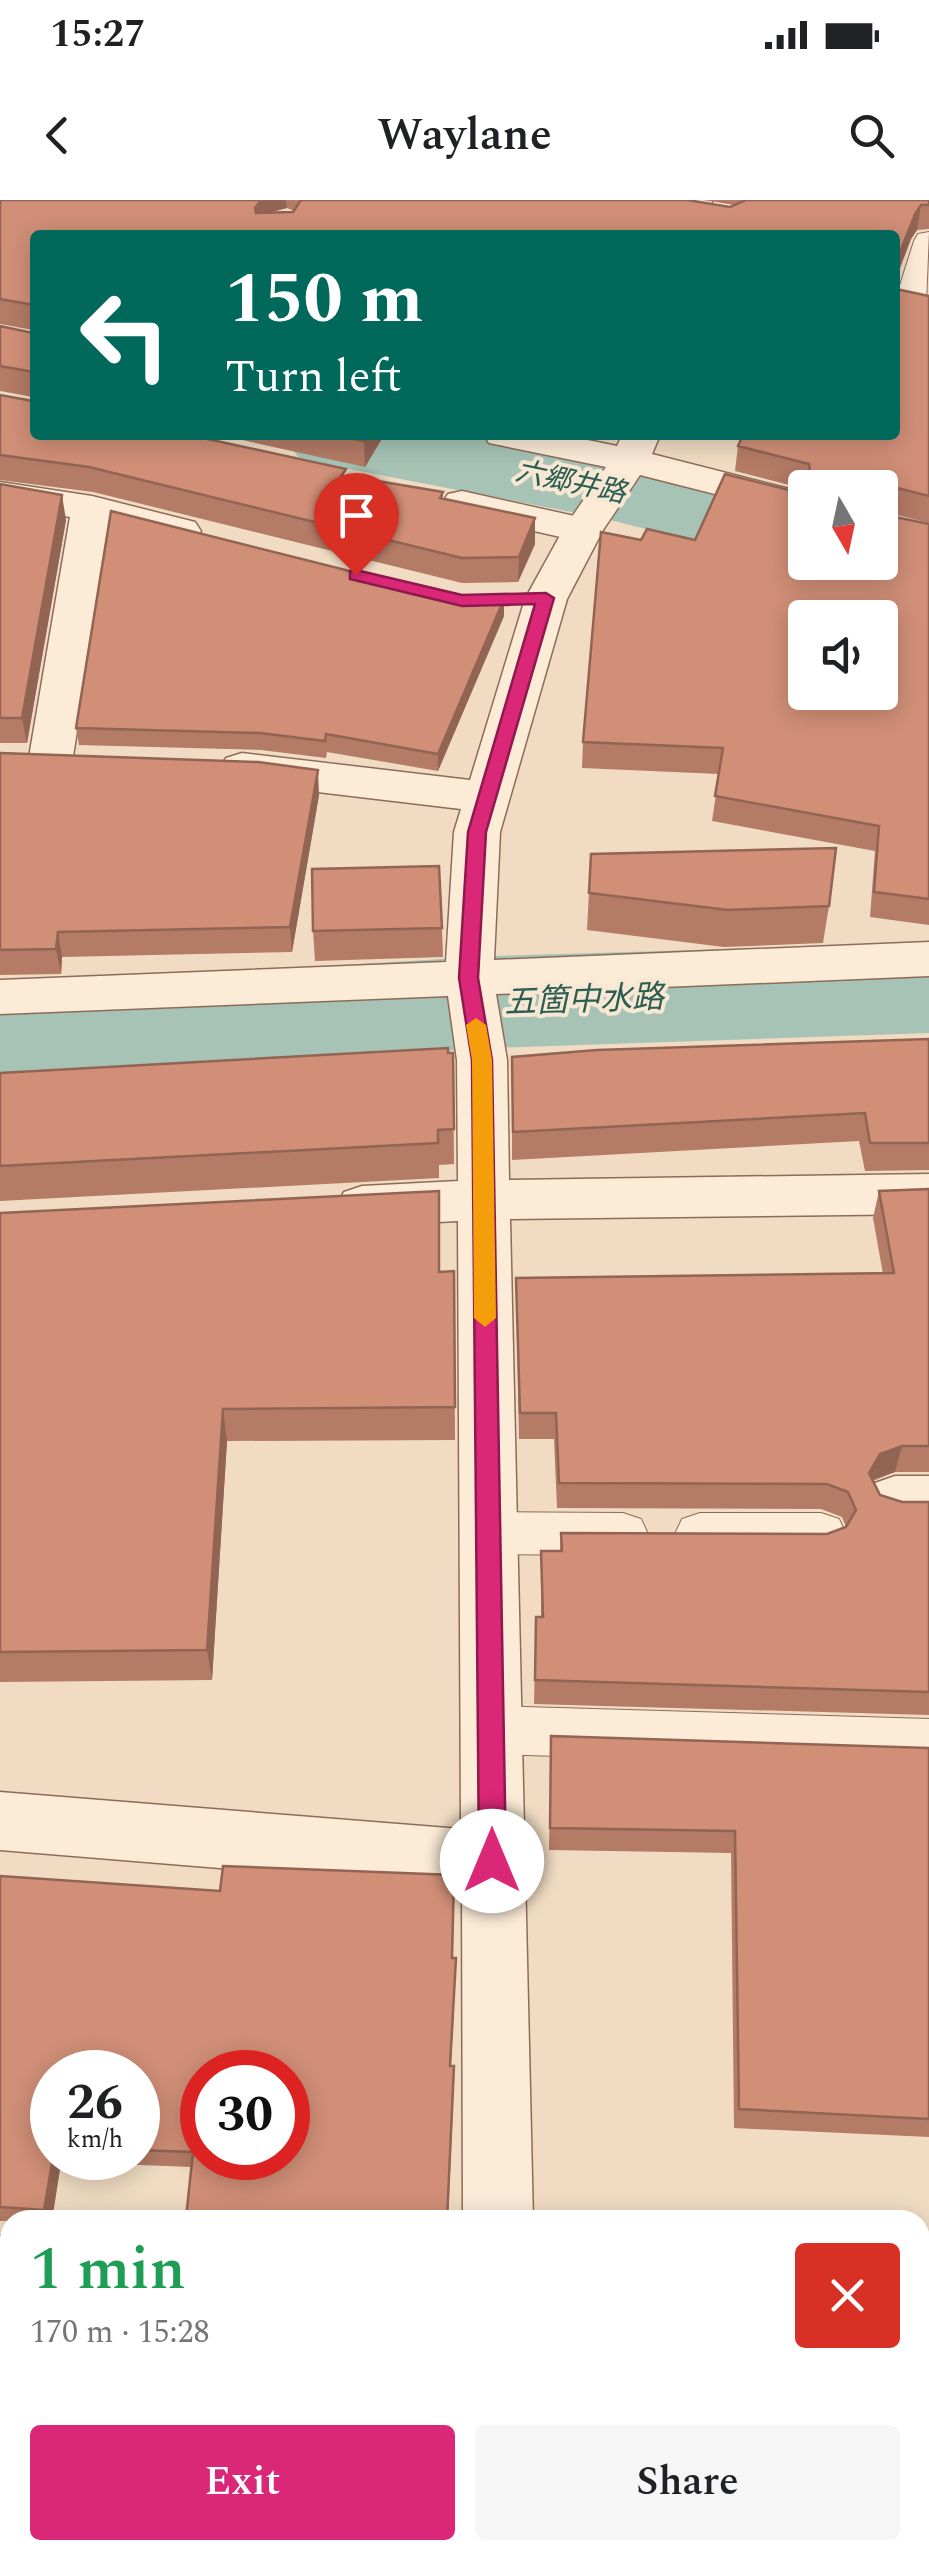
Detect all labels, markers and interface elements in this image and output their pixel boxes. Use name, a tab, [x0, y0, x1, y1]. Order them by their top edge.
text: 15:27	[50, 6, 145, 64]
text: Waylane	[377, 101, 552, 170]
icon: back	[30, 108, 85, 163]
icon: search	[844, 108, 899, 163]
text: 150 m	[225, 247, 423, 353]
icon: left	[60, 270, 190, 400]
text: Turn left	[225, 343, 402, 412]
water label: 六郷井路	[511, 450, 632, 516]
north arrow	[788, 470, 898, 580]
map controls	[788, 470, 898, 710]
pin	[314, 473, 399, 576]
icon: arrive	[329, 488, 384, 543]
button: sound	[788, 600, 898, 710]
water label: 五箇中水路	[503, 973, 668, 1028]
position arrow	[440, 1809, 544, 1913]
speed limit sign: 30	[180, 2050, 310, 2180]
text: 26	[67, 2065, 123, 2141]
text: km/h	[67, 2121, 123, 2159]
text: 1 min	[30, 2224, 186, 2316]
button: close	[795, 2243, 900, 2348]
text: 170 m · 15:28	[30, 2308, 210, 2357]
button: Exit	[30, 2425, 455, 2540]
button: Share	[475, 2425, 900, 2540]

